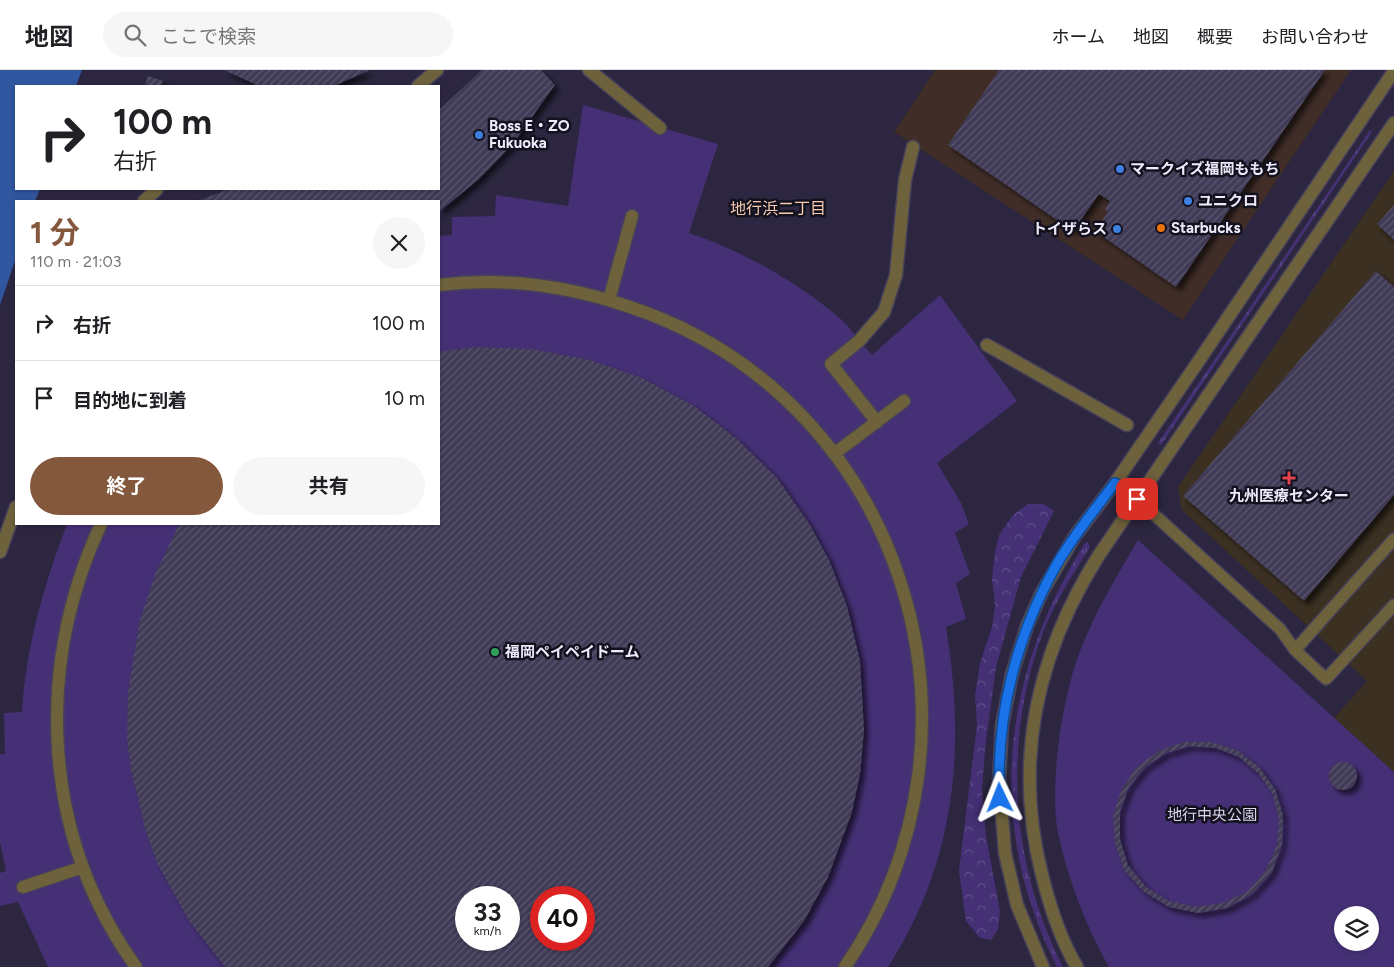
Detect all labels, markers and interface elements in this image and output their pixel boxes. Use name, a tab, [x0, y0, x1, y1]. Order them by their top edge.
search box	[103, 12, 453, 57]
icon: search	[121, 21, 149, 49]
text: 地図	[25, 22, 73, 51]
text: ここで検索	[161, 25, 256, 48]
text: ホーム	[1052, 26, 1105, 48]
text: 地図	[1133, 26, 1169, 48]
text: 概要	[1197, 26, 1233, 48]
text: お問い合わせ	[1261, 26, 1369, 48]
text: 100 m	[113, 101, 212, 143]
icon: right	[30, 105, 95, 170]
place label: Boss E・ZO Fukuoka	[489, 117, 570, 152]
marker: Boss E・ZO Fukuoka	[473, 129, 485, 141]
text: 右折	[113, 148, 157, 175]
place label: マークイズ福岡ももち	[1130, 160, 1280, 178]
marker: マークイズ福岡ももち	[1114, 163, 1126, 175]
place label: ユニクロ	[1198, 192, 1258, 210]
marker: ユニクロ	[1182, 195, 1194, 207]
district label: 地行浜二丁目	[730, 199, 826, 218]
text: 1 分	[30, 214, 80, 251]
button: close	[373, 217, 425, 269]
place label: Starbucks	[1171, 219, 1240, 237]
place label: トイザらス	[1032, 220, 1107, 238]
marker: Starbucks	[1155, 222, 1167, 234]
marker: トイザらス	[1111, 223, 1123, 235]
text: 110 m · 21:03	[30, 252, 122, 271]
icon: right	[30, 309, 58, 337]
text: 100 m	[372, 312, 425, 335]
text: 右折	[73, 314, 111, 337]
icon: arrive	[30, 384, 58, 412]
text: 10 m	[384, 387, 425, 410]
text: 目的地に到着	[73, 389, 187, 412]
button: 終了	[30, 457, 223, 515]
button: 共有	[233, 457, 425, 515]
marker: 九州医療センター	[1282, 471, 1296, 485]
pin	[1116, 478, 1158, 520]
icon: arrive	[1123, 485, 1151, 513]
place label: 九州医療センター	[1229, 487, 1349, 505]
place label: 福岡ペイペイドーム	[504, 643, 640, 661]
marker: 福岡ペイペイドーム	[489, 646, 501, 658]
position arrow	[973, 771, 1025, 823]
park label: 地行中央公園	[1167, 806, 1257, 824]
speed limit sign: 40	[530, 886, 595, 951]
text: 33	[474, 897, 501, 927]
map controls	[1334, 906, 1379, 951]
button: layers	[1334, 906, 1379, 951]
text: km/h	[474, 924, 501, 938]

